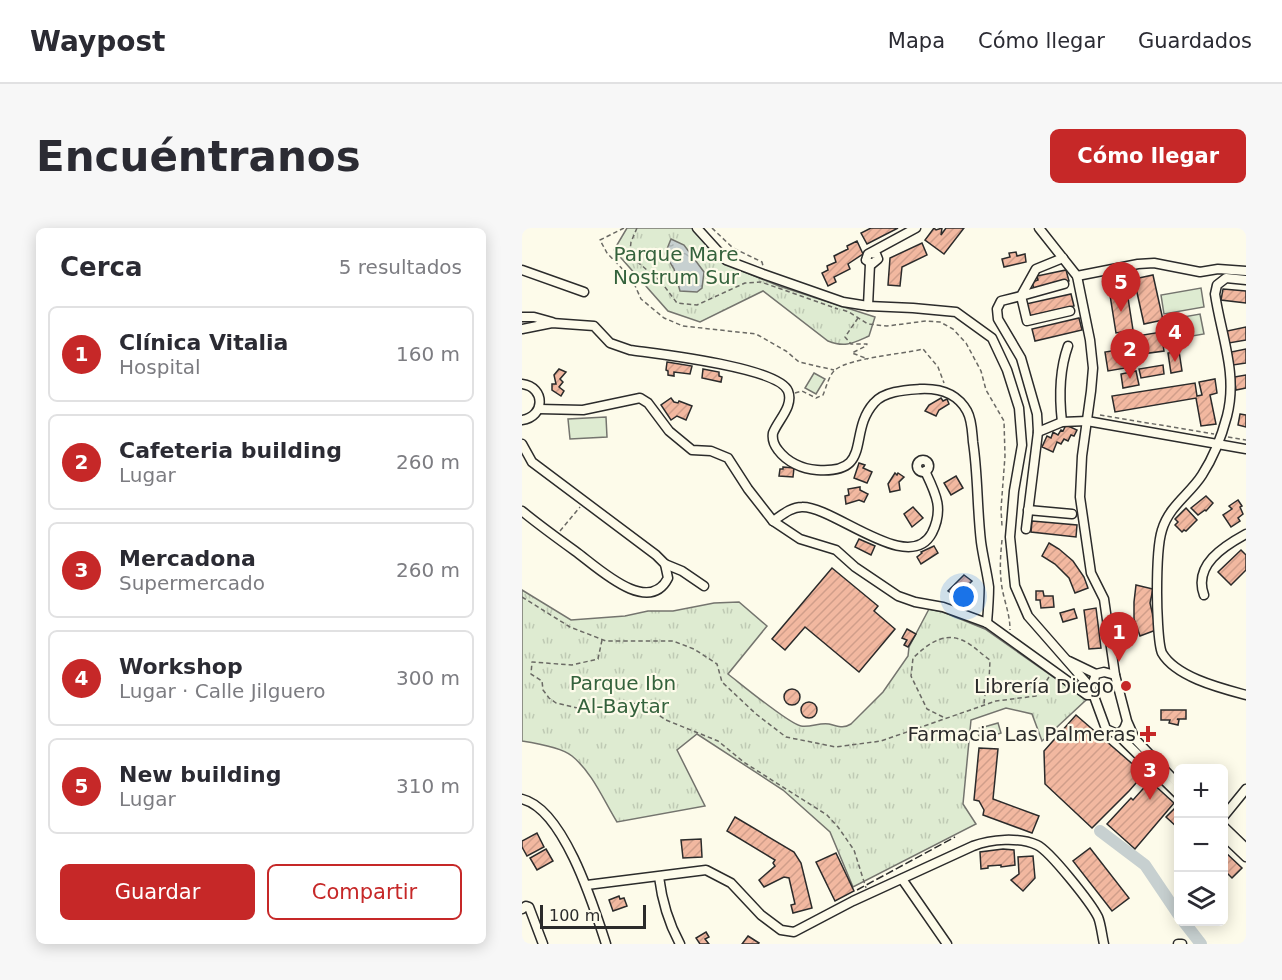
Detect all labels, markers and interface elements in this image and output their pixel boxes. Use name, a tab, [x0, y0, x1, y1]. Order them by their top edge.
text: Waypost	[30, 25, 166, 58]
text: Mapa	[888, 29, 945, 53]
text: Cómo llegar	[978, 29, 1105, 53]
text: Guardados	[1138, 29, 1252, 53]
button: Cómo llegar	[1050, 129, 1246, 183]
text: Encuéntranos	[36, 132, 361, 181]
park label: Parque Mare Nostrum Sur	[613, 242, 740, 289]
text: Cerca	[60, 252, 143, 282]
text: 5 resultados	[339, 255, 462, 279]
pin: 5	[1102, 262, 1140, 312]
pin: 4	[1156, 312, 1194, 362]
text: Clínica Vitalia	[119, 330, 288, 355]
pin: 2	[1110, 330, 1150, 379]
text: 1	[75, 342, 88, 366]
text: 160 m	[396, 342, 460, 366]
text: Hospital	[119, 355, 201, 379]
text: Cafeteria building	[119, 438, 342, 463]
text: 2	[75, 450, 88, 474]
text: 260 m	[396, 450, 460, 474]
text: Lugar	[119, 463, 176, 487]
text: Mercadona	[119, 546, 256, 571]
text: 3	[75, 558, 88, 582]
text: 260 m	[396, 558, 460, 582]
text: Supermercado	[119, 571, 265, 595]
your location	[949, 582, 978, 611]
pin: 1	[1100, 612, 1138, 662]
text: Workshop	[119, 654, 243, 679]
text: 4	[75, 666, 88, 690]
text: 300 m	[396, 666, 460, 690]
park label: Parque Ibn Al-Baytar	[570, 671, 676, 718]
place label: Librería Diego	[974, 674, 1114, 698]
text: Lugar · Calle Jilguero	[119, 679, 325, 703]
marker: Librería Diego	[1119, 679, 1133, 693]
place label: Farmacia Las Palmeras	[907, 722, 1136, 746]
marker: Farmacia Las Palmeras	[1141, 727, 1155, 741]
pin: 3	[1130, 750, 1170, 800]
text: New building	[119, 762, 282, 787]
map controls	[1174, 764, 1228, 926]
button: +	[1174, 764, 1228, 818]
text: 5	[75, 774, 88, 798]
text: 310 m	[396, 774, 460, 798]
text: Lugar	[119, 787, 176, 811]
button: −	[1174, 818, 1228, 872]
button: Guardar	[60, 864, 255, 920]
button: Compartir	[267, 864, 462, 920]
button: layers	[1174, 872, 1228, 926]
scale bar	[540, 902, 646, 930]
text: 100 m	[549, 906, 600, 925]

